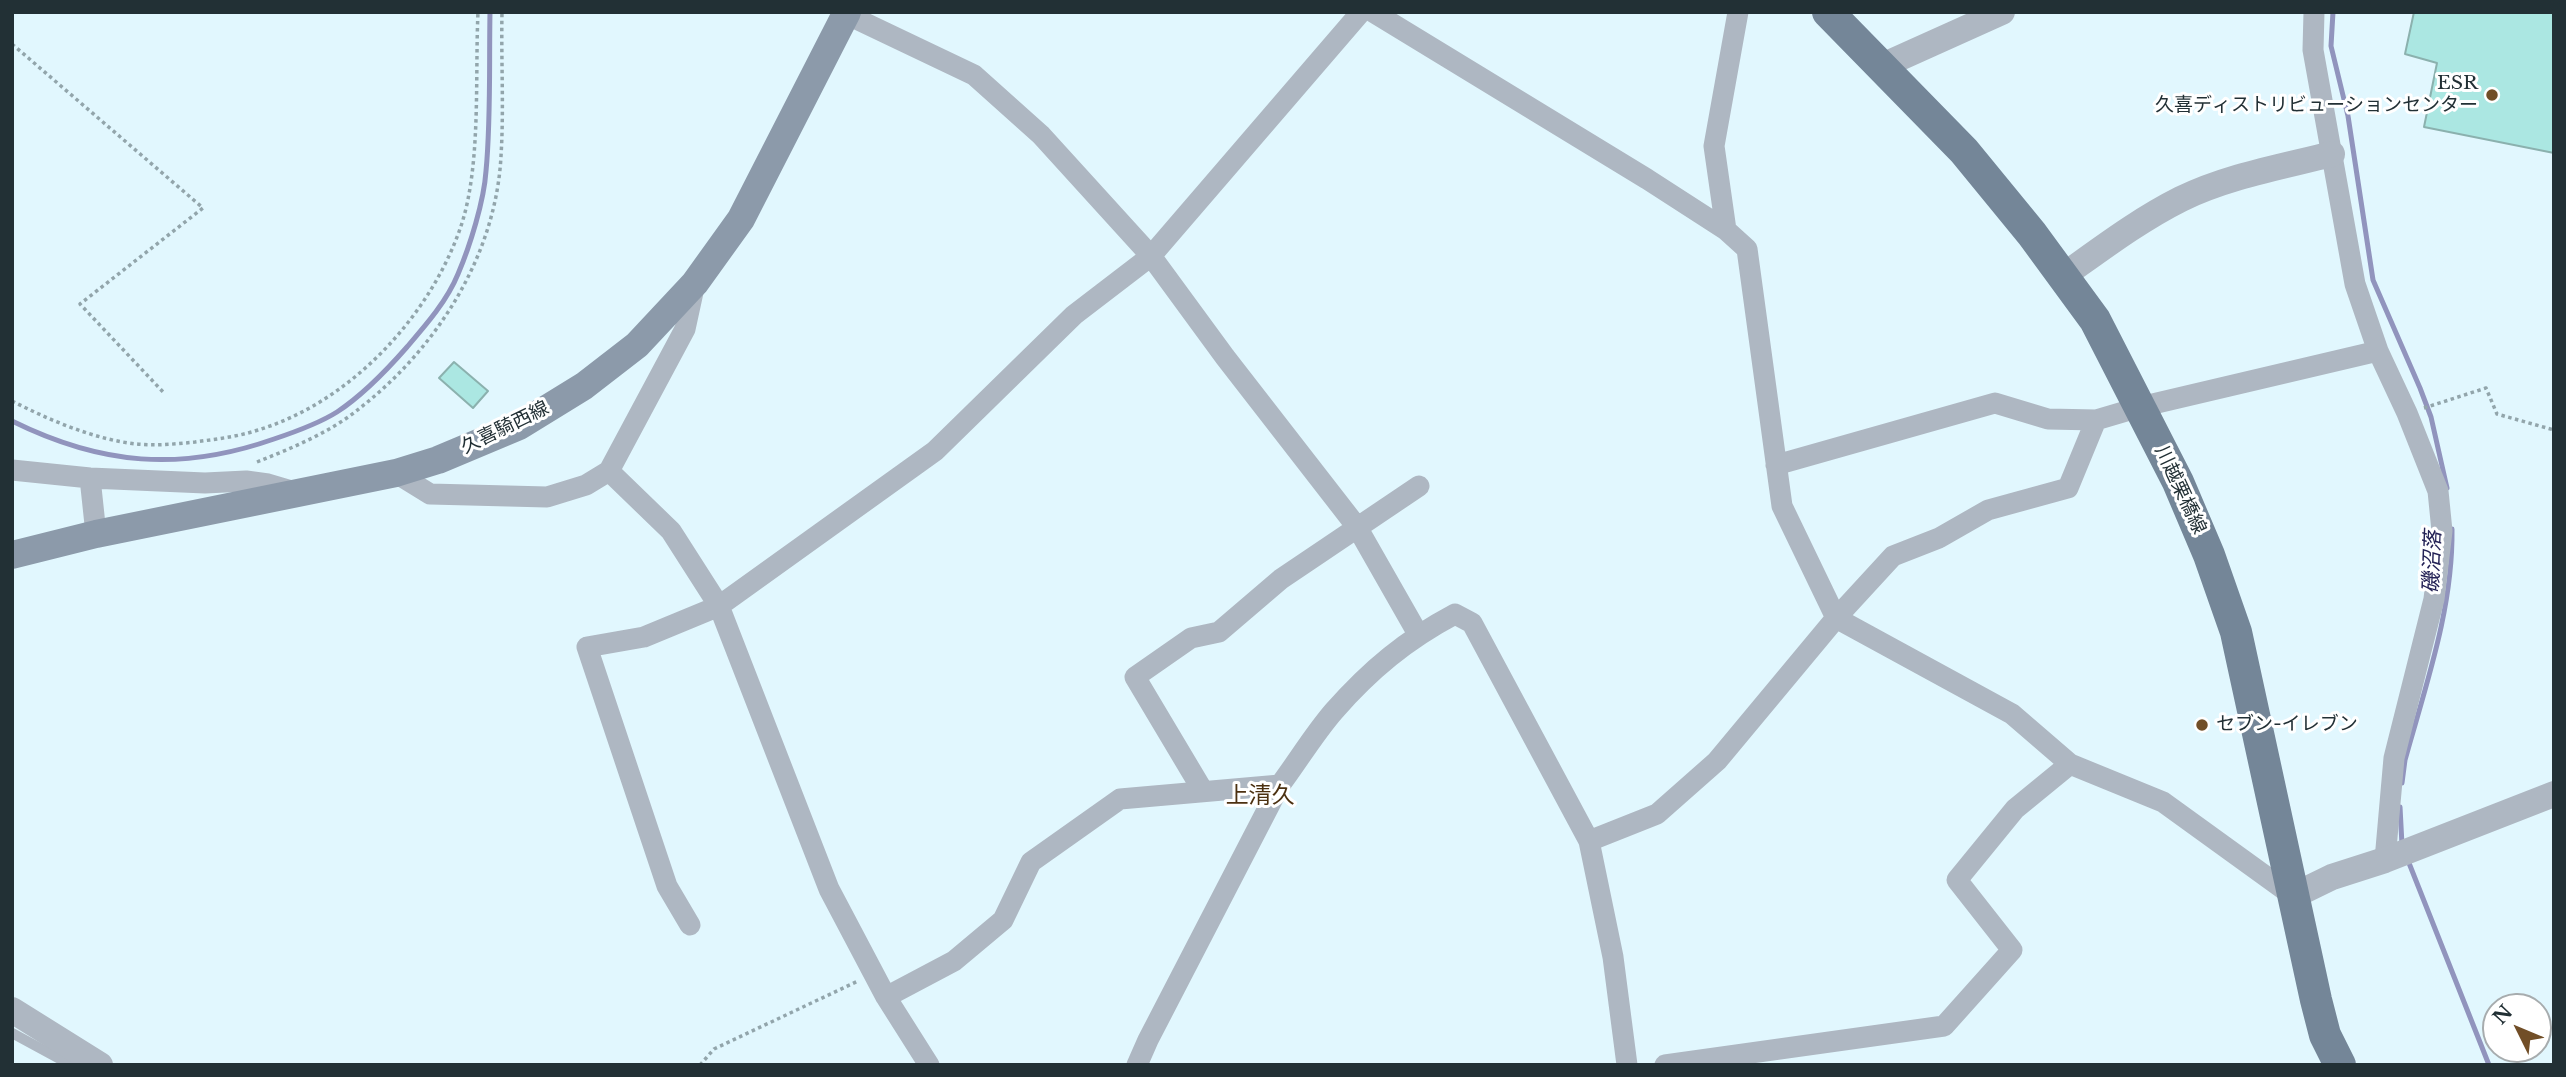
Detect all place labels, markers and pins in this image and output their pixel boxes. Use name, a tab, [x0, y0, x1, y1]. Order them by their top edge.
place label: ESR 久喜ディストリビューションセンター	[2155, 73, 2478, 117]
marker: ESR 久喜ディストリビューションセンター	[2484, 87, 2500, 103]
place label: セブン-イレブン	[2216, 714, 2358, 736]
marker: セブン-イレブン	[2194, 717, 2210, 733]

